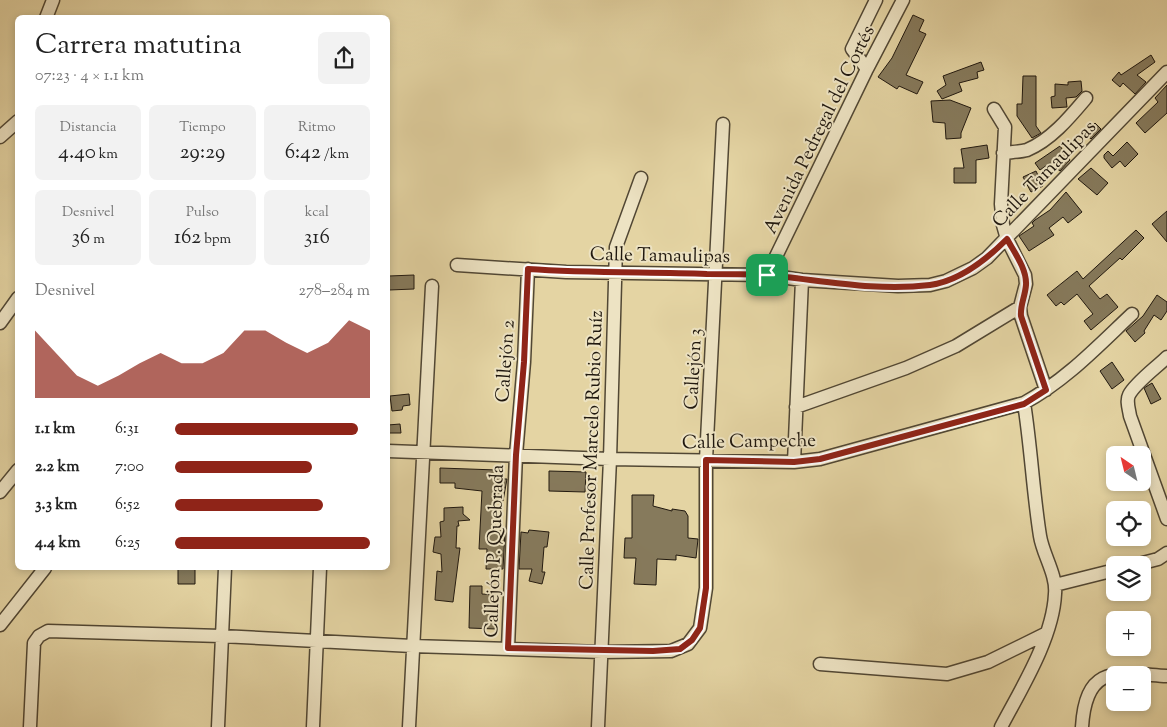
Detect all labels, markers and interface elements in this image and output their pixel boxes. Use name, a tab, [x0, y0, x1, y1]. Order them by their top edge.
street label: Avenida Pedregal del Cortés	[758, 21, 883, 239]
text: Carrera matutina	[35, 26, 242, 66]
button: share	[318, 32, 370, 84]
text: 07:23 · 4 × 1.1 km	[35, 65, 144, 88]
street label: Calle Tamaulipas	[986, 115, 1103, 235]
text: Distancia	[60, 118, 117, 138]
text: Tiempo	[179, 118, 226, 138]
text: Ritmo	[298, 118, 336, 138]
text: 4.40	[58, 138, 96, 168]
text: 29:29	[180, 138, 225, 168]
text: 6:42	[285, 138, 321, 168]
text: km	[96, 145, 118, 165]
text: /km	[321, 145, 349, 165]
text: Desnivel	[62, 203, 114, 223]
text: Pulso	[186, 203, 219, 223]
text: kcal	[305, 203, 329, 223]
text: 36	[72, 223, 90, 253]
text: 162	[174, 223, 201, 253]
text: 316	[304, 223, 330, 253]
text: m	[90, 230, 105, 250]
text: bpm	[201, 230, 231, 250]
street label: Calle Tamaulipas	[590, 242, 730, 271]
pin	[746, 254, 788, 296]
icon: arrive	[753, 261, 781, 289]
text: Desnivel	[35, 280, 95, 303]
text: 278–284 m	[299, 280, 370, 303]
street label: Calle Profesor Marcelo Rubio Ruíz	[574, 310, 611, 590]
street label: Callejón 2	[490, 319, 523, 403]
street label: Callejón 3	[679, 328, 710, 411]
text: 1.1 km	[35, 418, 75, 441]
text: 6:31	[115, 418, 139, 441]
street label: Calle Campeche	[682, 428, 816, 457]
north arrow	[1106, 446, 1151, 491]
map controls	[1106, 446, 1151, 711]
text: 2.2 km	[35, 456, 79, 479]
text: 7:00	[115, 456, 144, 479]
street label: Callejón P. Quebrada	[479, 464, 512, 638]
text: 3.3 km	[35, 494, 77, 517]
text: 6:52	[115, 494, 140, 517]
button: locate	[1106, 501, 1151, 546]
text: 4.4 km	[35, 532, 81, 555]
text: 6:25	[115, 532, 140, 555]
button: layers	[1106, 556, 1151, 601]
button: +	[1106, 611, 1151, 656]
button: −	[1106, 666, 1151, 711]

